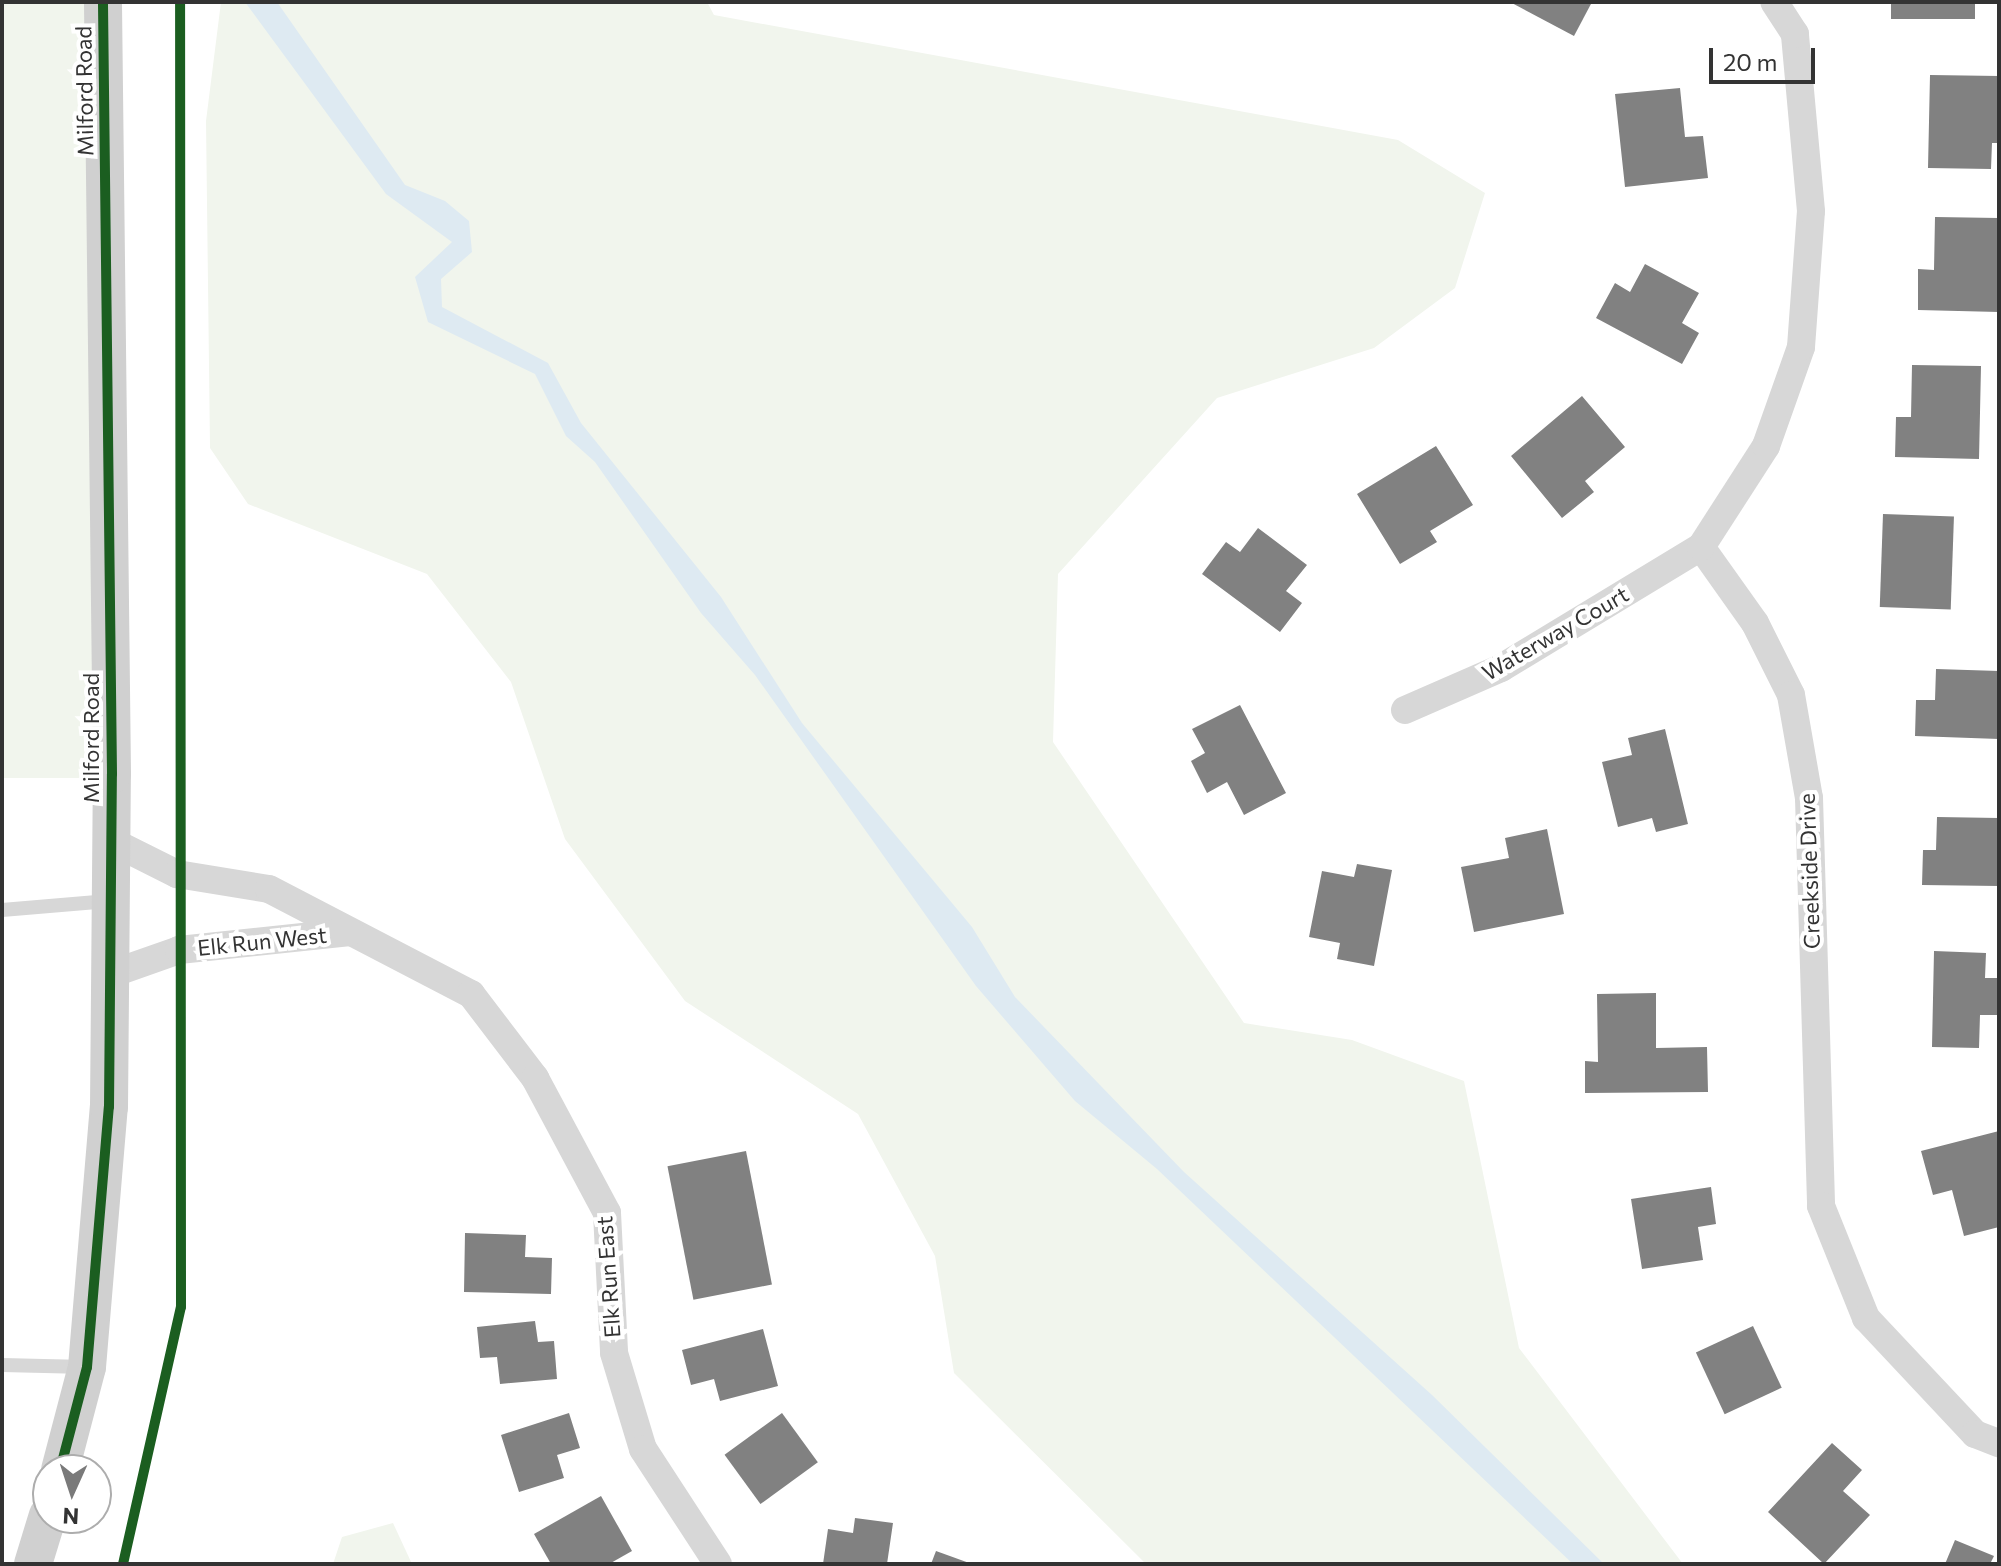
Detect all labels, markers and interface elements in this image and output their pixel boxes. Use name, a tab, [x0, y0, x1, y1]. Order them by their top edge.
street label: Milford Road	[70, 26, 98, 156]
scale bar	[1713, 32, 1819, 82]
text: 20 m	[1723, 47, 1777, 76]
street label: Waterway Court	[1477, 580, 1633, 686]
street label: Milford Road	[78, 673, 104, 803]
street label: Creekside Drive	[1793, 793, 1825, 949]
street label: Elk Run West	[196, 921, 328, 961]
street label: Elk Run East	[591, 1215, 625, 1339]
north arrow	[32, 1454, 112, 1534]
text: N	[62, 1503, 80, 1530]

